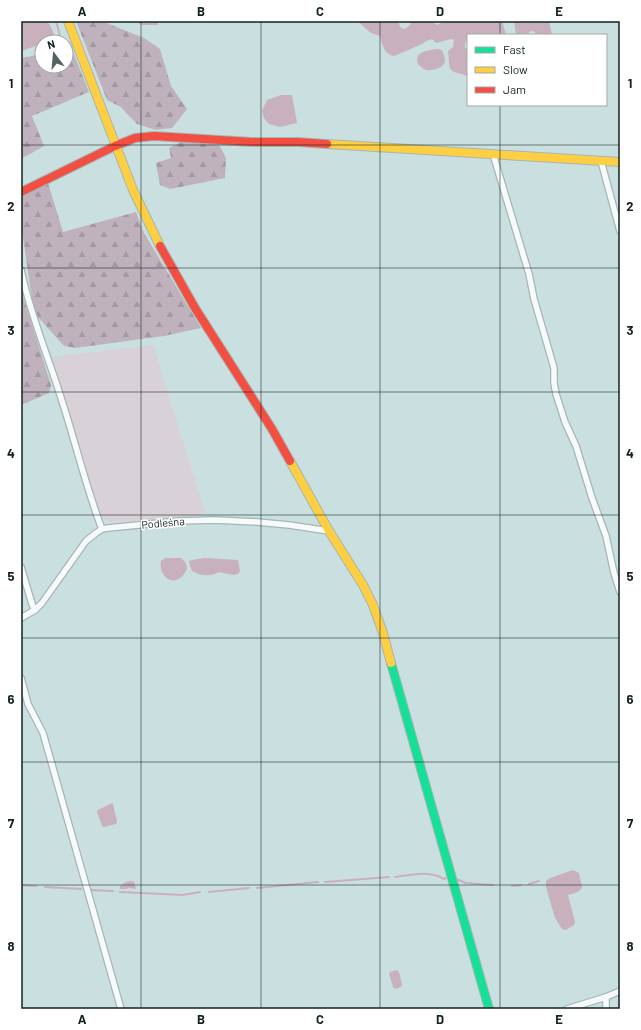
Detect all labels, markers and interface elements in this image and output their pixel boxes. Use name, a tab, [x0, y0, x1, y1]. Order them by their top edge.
text: A	[78, 3, 87, 19]
text: B	[197, 3, 205, 19]
text: C	[316, 3, 324, 19]
text: D	[436, 3, 444, 19]
text: E	[555, 3, 563, 19]
north arrow	[34, 34, 74, 74]
legend	[467, 34, 607, 106]
text: N	[46, 37, 56, 51]
text: Fast	[503, 42, 526, 56]
text: Slow	[503, 62, 528, 76]
text: 1	[9, 75, 13, 91]
text: 1	[628, 75, 632, 91]
text: Jam	[503, 82, 526, 96]
text: 2	[7, 198, 15, 214]
text: 2	[626, 198, 634, 214]
text: 3	[7, 322, 15, 338]
text: 3	[626, 322, 634, 338]
text: 4	[7, 445, 15, 461]
text: 4	[626, 445, 634, 461]
street label: Podleśna	[141, 514, 185, 531]
text: 5	[7, 568, 15, 584]
text: 5	[626, 568, 634, 584]
text: 6	[8, 691, 15, 707]
text: 6	[627, 691, 634, 707]
text: 7	[8, 815, 15, 831]
text: 7	[627, 815, 634, 831]
text: 8	[7, 938, 15, 954]
text: 8	[626, 938, 634, 954]
text: A	[78, 1011, 87, 1027]
text: B	[197, 1011, 205, 1027]
text: C	[316, 1011, 324, 1027]
text: D	[436, 1011, 444, 1027]
text: E	[555, 1011, 563, 1027]

